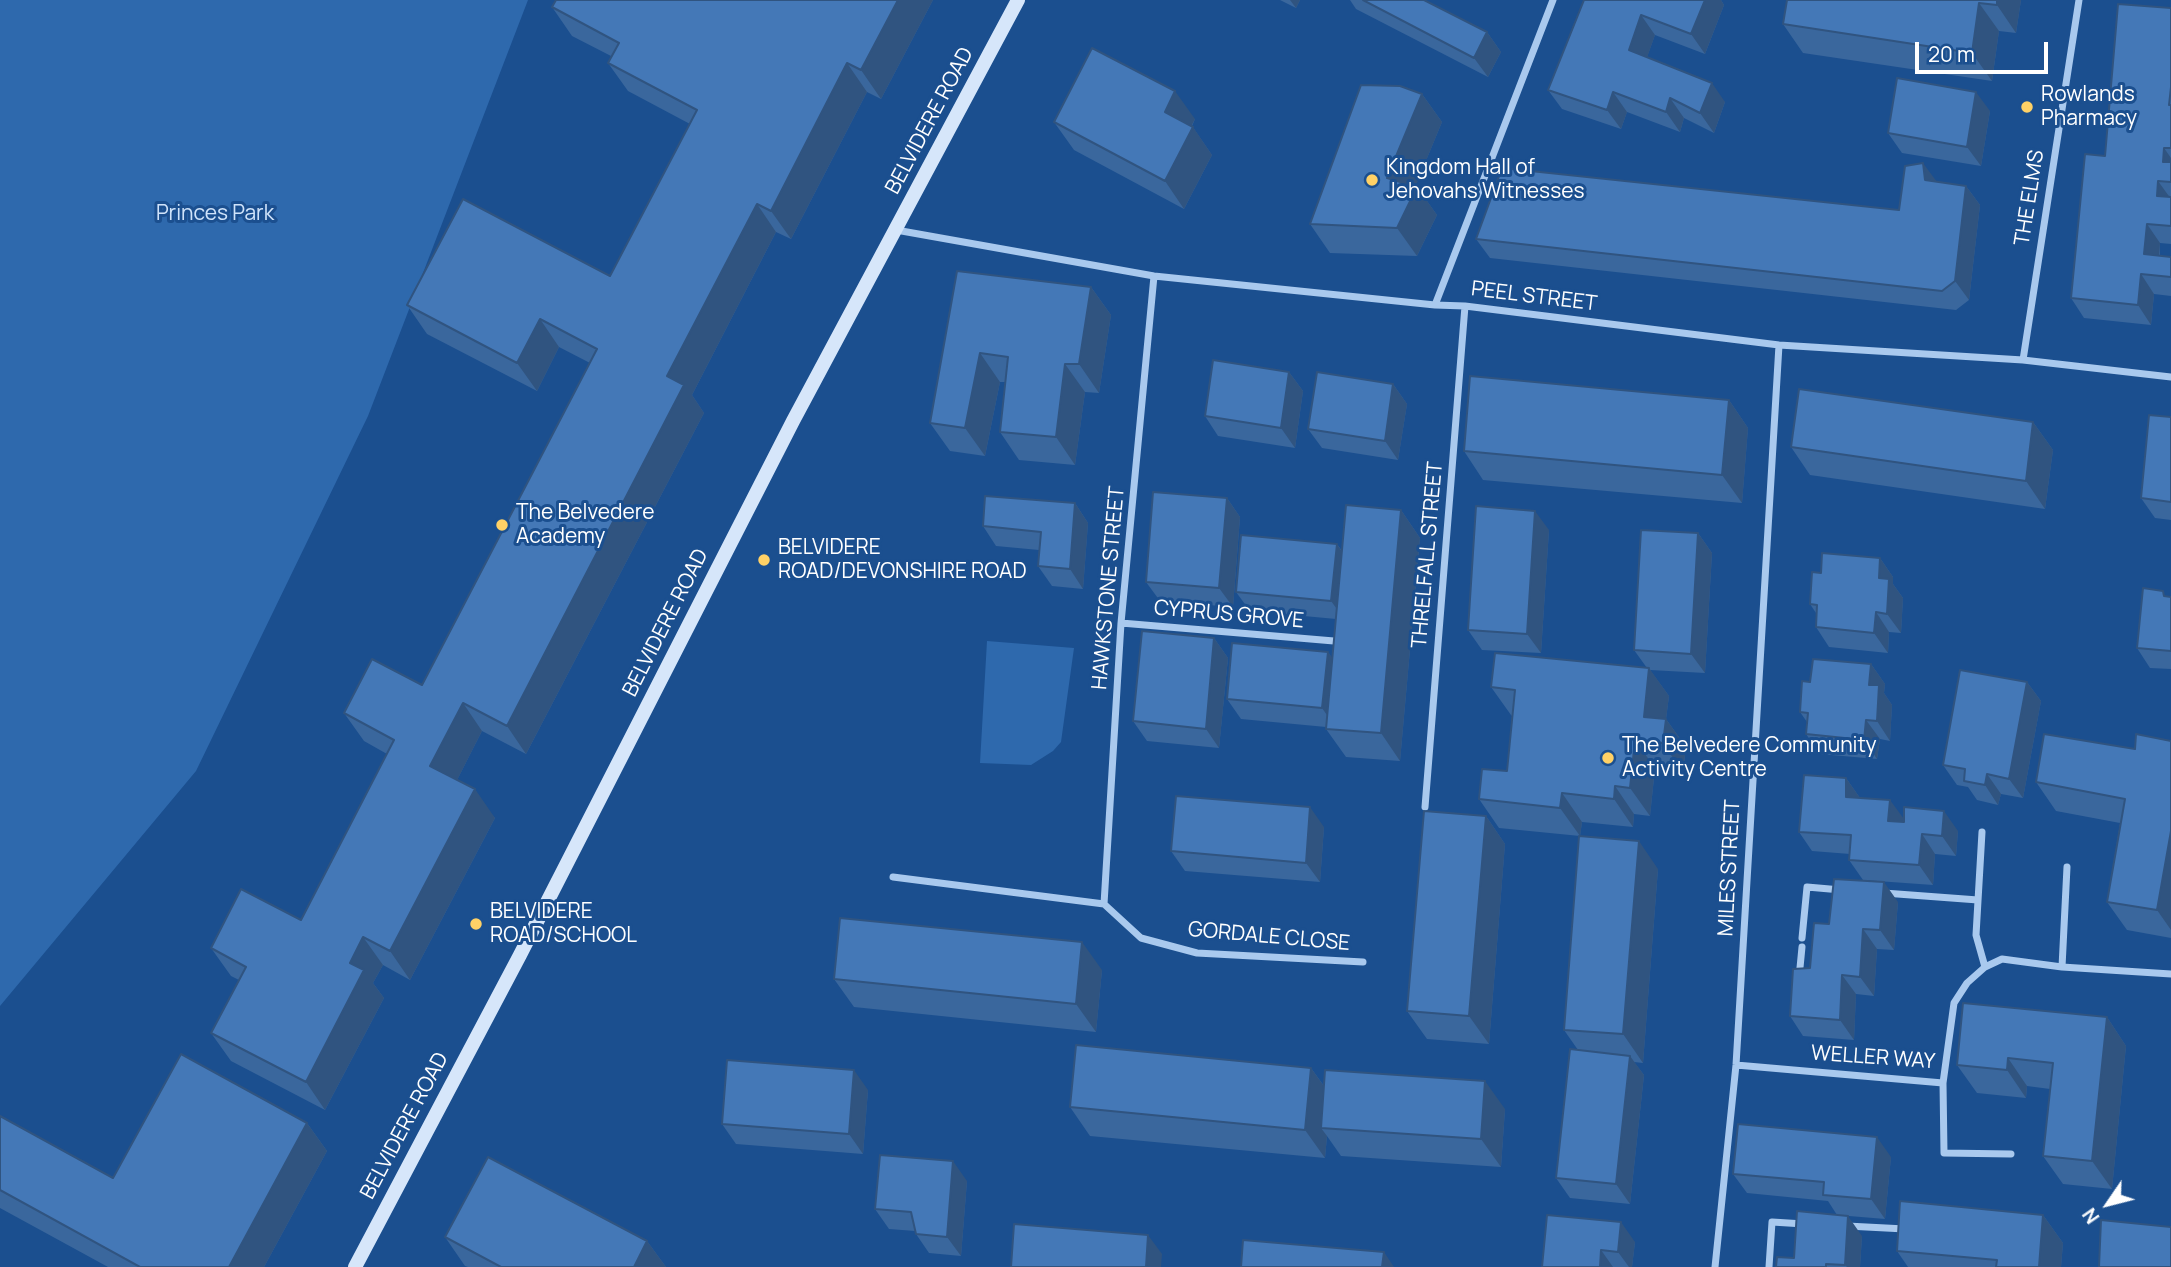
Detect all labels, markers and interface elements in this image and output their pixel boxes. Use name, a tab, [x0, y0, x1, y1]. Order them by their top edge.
scale bar	[1919, 28, 2052, 72]
text: 20 m	[1928, 40, 1975, 68]
street label: BELVIDERE ROAD	[881, 43, 979, 199]
place label: Rowlands Pharmacy	[2041, 82, 2137, 132]
marker: Rowlands Pharmacy	[2019, 99, 2035, 115]
street label: THE ELMS	[2010, 148, 2050, 248]
place label: Kingdom Hall of Jehovahs Witnesses	[1386, 155, 1584, 205]
marker: Kingdom Hall of Jehovahs Witnesses	[1364, 172, 1380, 188]
park label: Princes Park	[156, 201, 274, 227]
street label: PEEL STREET	[1470, 277, 1598, 317]
street label: THRELFALL STREET	[1407, 461, 1449, 649]
street label: HAWKSTONE STREET	[1088, 485, 1130, 691]
place label: The Belvedere Academy	[516, 500, 654, 550]
marker: The Belvedere Academy	[494, 517, 510, 533]
place label: BELVIDERE ROAD/DEVONSHIRE ROAD	[778, 535, 1027, 585]
street label: BELVIDERE ROAD	[618, 545, 714, 701]
marker: BELVIDERE ROAD/DEVONSHIRE ROAD	[756, 552, 772, 568]
street label: CYPRUS GROVE	[1153, 596, 1305, 634]
place label: The Belvedere Community Activity Centre	[1622, 733, 1877, 783]
marker: The Belvedere Community Activity Centre	[1600, 750, 1616, 766]
street label: MILES STREET	[1714, 799, 1746, 937]
place label: BELVIDERE ROAD/SCHOOL	[490, 899, 637, 949]
marker: BELVIDERE ROAD/SCHOOL	[468, 916, 484, 932]
street label: GORDALE CLOSE	[1187, 917, 1351, 957]
street label: WELLER WAY	[1810, 1041, 1936, 1075]
street label: BELVIDERE ROAD	[356, 1048, 454, 1204]
north arrow	[2073, 1169, 2143, 1239]
text: N	[2076, 1203, 2105, 1229]

